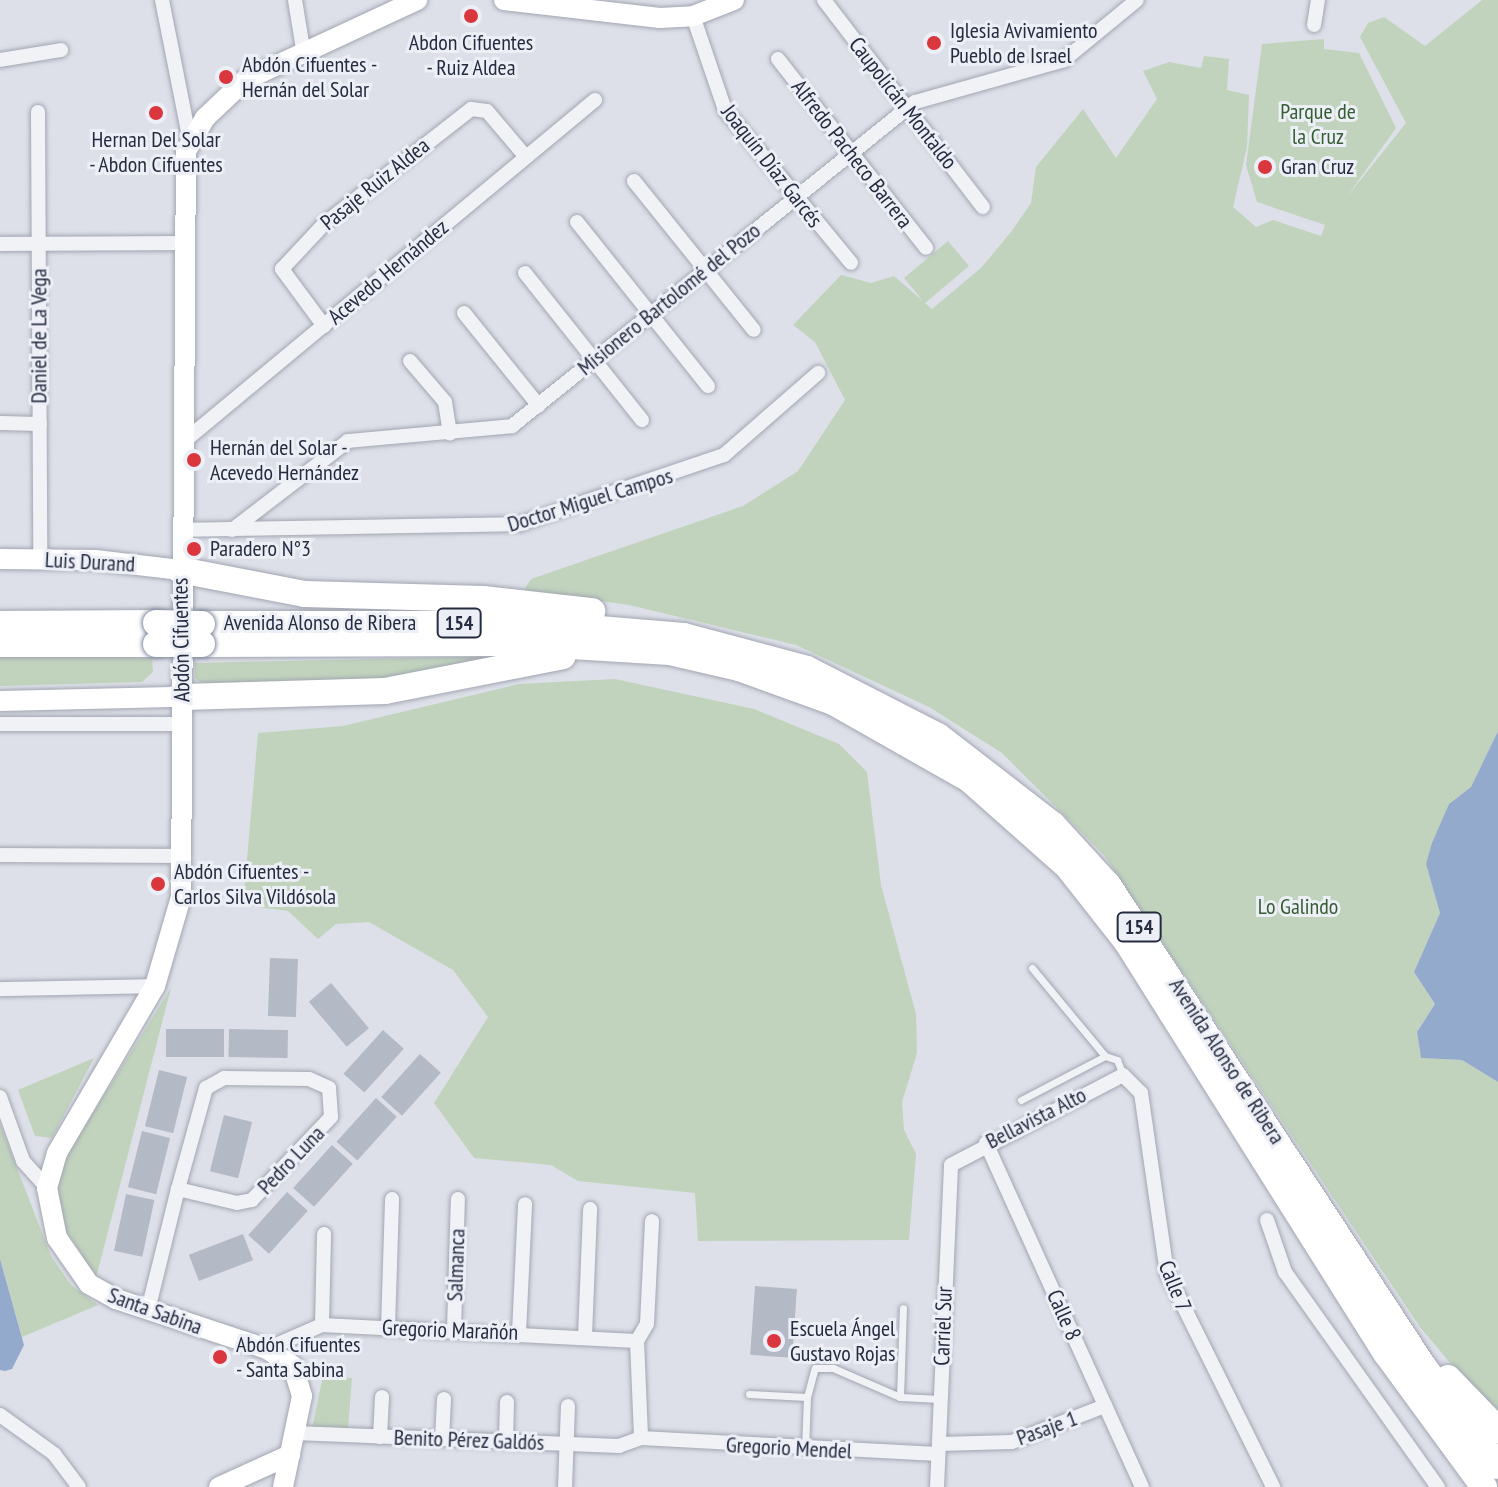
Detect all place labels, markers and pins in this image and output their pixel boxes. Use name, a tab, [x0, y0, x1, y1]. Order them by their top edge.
marker: Abdon Cifuentes - Ruiz Aldea	[462, 7, 480, 25]
place label: Iglesia Avivamiento Pueblo de Israel	[950, 17, 1098, 68]
place label: Abdon Cifuentes - Ruiz Aldea	[409, 29, 533, 80]
marker: Iglesia Avivamiento Pueblo de Israel	[925, 34, 943, 52]
place label: Abdón Cifuentes - Hernán del Solar	[242, 51, 378, 102]
marker: Abdón Cifuentes - Hernán del Solar	[217, 68, 235, 86]
marker: Hernan Del Solar - Abdon Cifuentes	[147, 104, 165, 122]
place label: Hernan Del Solar - Abdon Cifuentes	[88, 126, 224, 178]
place label: Gran Cruz	[1281, 154, 1354, 180]
marker: Gran Cruz	[1256, 158, 1274, 176]
place label: Hernán del Solar - Acevedo Hernández	[210, 434, 359, 486]
marker: Hernán del Solar - Acevedo Hernández	[185, 451, 203, 469]
place label: Paradero N°3	[210, 536, 311, 562]
marker: Paradero N°3	[185, 540, 203, 558]
place label: Abdón Cifuentes - Carlos Silva Vildósola	[174, 858, 337, 910]
marker: Abdón Cifuentes - Carlos Silva Vildósola	[149, 875, 167, 893]
place label: Escuela Ángel Gustavo Rojas	[790, 1315, 896, 1366]
place label: Abdón Cifuentes - Santa Sabina	[236, 1331, 360, 1382]
marker: Escuela Ángel Gustavo Rojas	[765, 1332, 783, 1350]
marker: Abdón Cifuentes - Santa Sabina	[211, 1348, 229, 1366]

